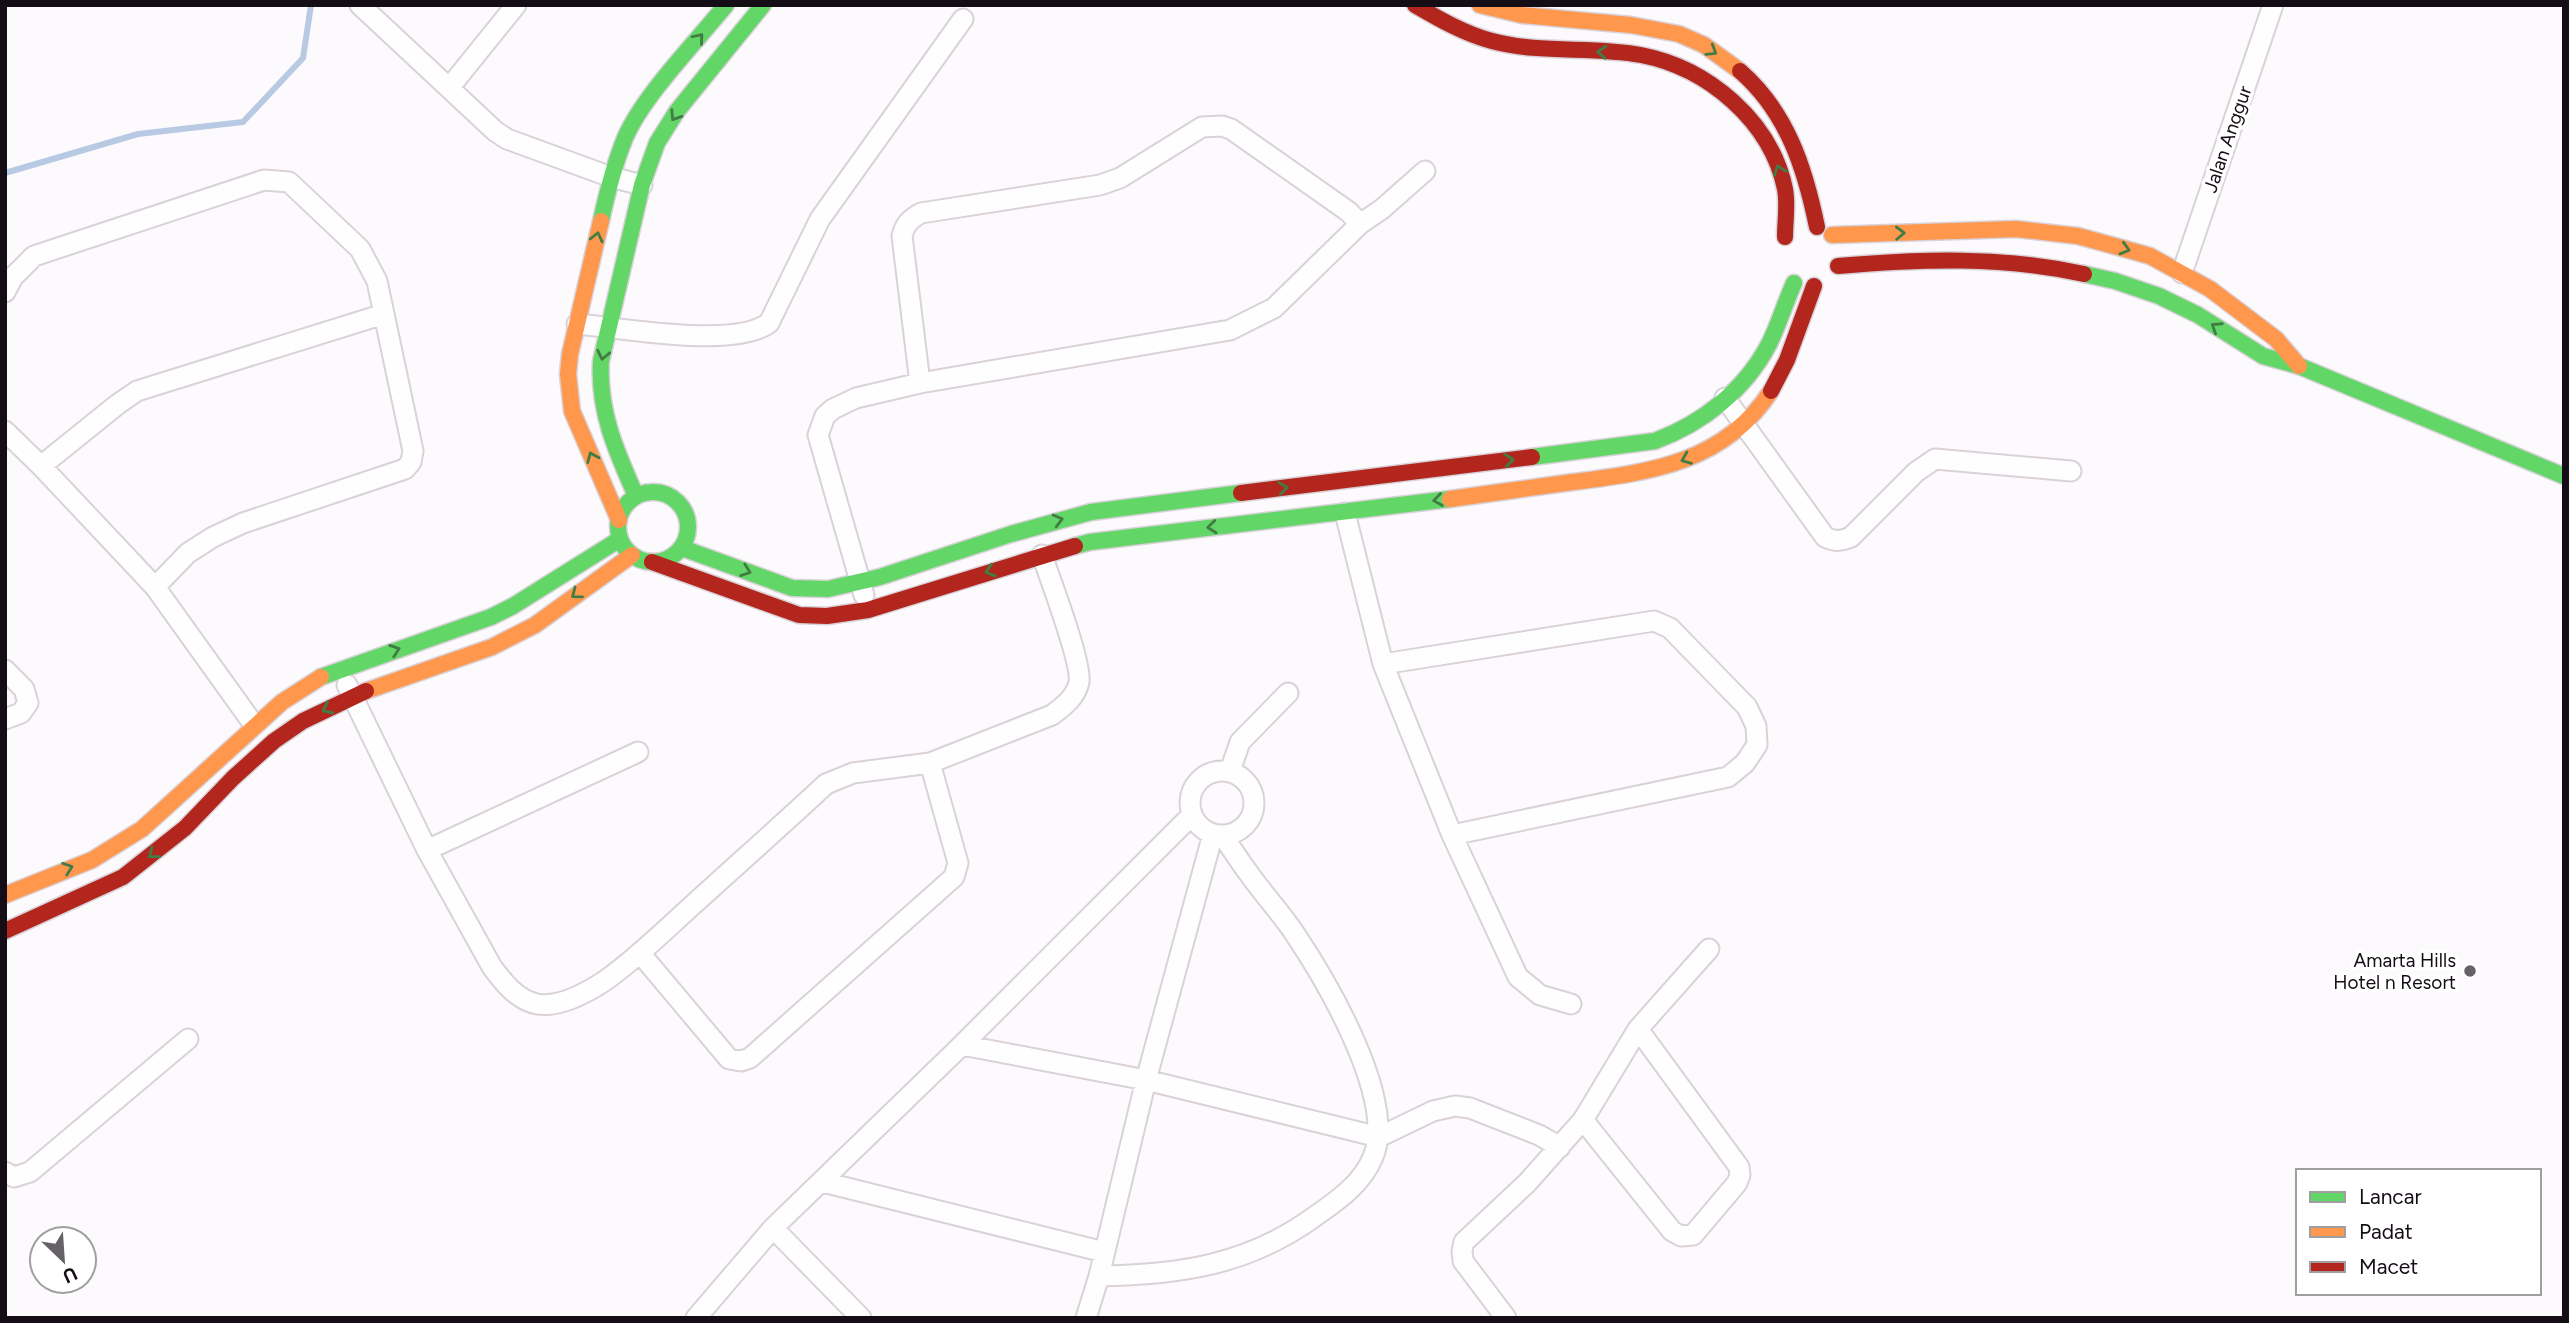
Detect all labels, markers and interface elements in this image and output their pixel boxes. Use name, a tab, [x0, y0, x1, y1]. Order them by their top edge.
one-way arrow	[690, 33, 703, 46]
one-way arrow	[1705, 43, 1718, 56]
one-way arrow	[1596, 45, 1607, 60]
street label: Jalan Anggur	[2198, 82, 2257, 196]
one-way arrow	[670, 108, 683, 121]
one-way arrow	[1773, 165, 1787, 177]
one-way arrow	[1894, 225, 1905, 240]
one-way arrow	[589, 231, 603, 243]
one-way arrow	[2119, 241, 2131, 255]
one-way arrow	[2211, 323, 2224, 335]
one-way arrow	[596, 349, 611, 361]
one-way arrow	[1681, 451, 1693, 465]
one-way arrow	[586, 452, 600, 464]
one-way arrow	[1503, 452, 1514, 467]
one-way arrow	[1277, 481, 1289, 496]
one-way arrow	[1432, 493, 1444, 508]
one-way arrow	[1052, 514, 1064, 529]
one-way arrow	[1206, 519, 1217, 534]
one-way arrow	[739, 563, 751, 577]
one-way arrow	[984, 563, 996, 578]
one-way arrow	[571, 585, 584, 598]
one-way arrow	[389, 644, 401, 658]
one-way arrow	[322, 700, 334, 714]
one-way arrow	[148, 845, 161, 858]
one-way arrow	[61, 863, 73, 877]
place label: Amarta Hills Hotel n Resort	[2333, 949, 2456, 994]
marker: Amarta Hills Hotel n Resort	[2462, 963, 2478, 979]
legend	[2296, 1169, 2541, 1295]
text: Lancar	[2359, 1184, 2422, 1209]
text: Padat	[2359, 1219, 2413, 1244]
north arrow	[28, 1225, 98, 1295]
text: Macet	[2359, 1254, 2418, 1279]
text: U	[59, 1262, 81, 1288]

